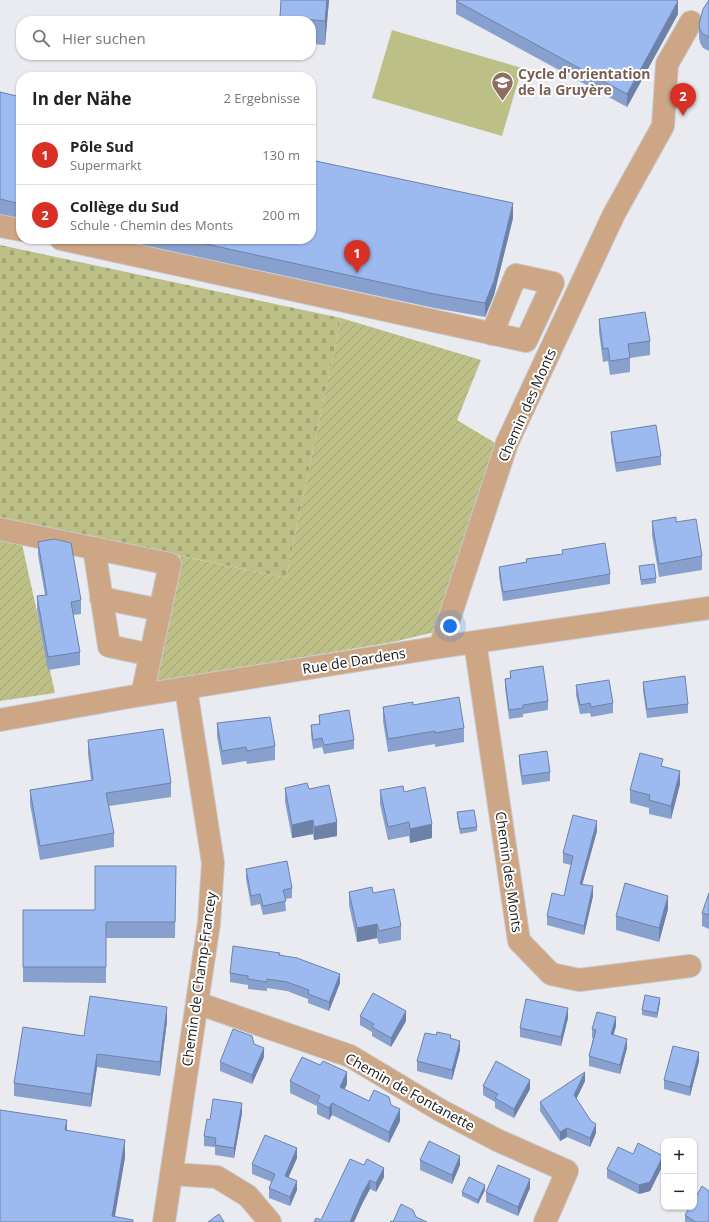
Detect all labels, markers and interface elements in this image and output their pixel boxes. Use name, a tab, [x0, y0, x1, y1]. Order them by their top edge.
search box	[16, 16, 316, 60]
icon: search	[30, 27, 52, 49]
text: Hier suchen	[62, 28, 146, 48]
place label: Cycle d'orientation de la Gruyère	[518, 64, 650, 99]
school or university icon: Cycle d'orientation de la Gruyère	[489, 69, 515, 102]
pin: 2	[670, 83, 696, 116]
text: In der Nähe	[32, 87, 131, 110]
text: 2 Ergebnisse	[223, 89, 300, 107]
text: Pôle Sud	[70, 136, 134, 156]
text: 1	[41, 146, 49, 164]
text: 130 m	[262, 146, 300, 164]
text: Supermarkt	[70, 156, 142, 174]
text: Collège du Sud	[70, 196, 179, 216]
text: 2	[41, 206, 49, 224]
text: 200 m	[262, 206, 300, 224]
text: Schule · Chemin des Monts	[70, 216, 233, 234]
pin: 1	[344, 240, 370, 273]
street label: Chemin des Monts	[493, 345, 560, 464]
your location	[440, 616, 460, 636]
street label: Rue de Dardens	[301, 643, 407, 678]
street label: Chemin des Monts	[492, 810, 527, 934]
street label: Chemin de Champ-Francey	[177, 889, 220, 1067]
street label: Chemin de Fontanette	[342, 1048, 479, 1135]
map controls	[661, 1138, 697, 1210]
button: +	[661, 1138, 697, 1174]
button: −	[661, 1174, 697, 1210]

